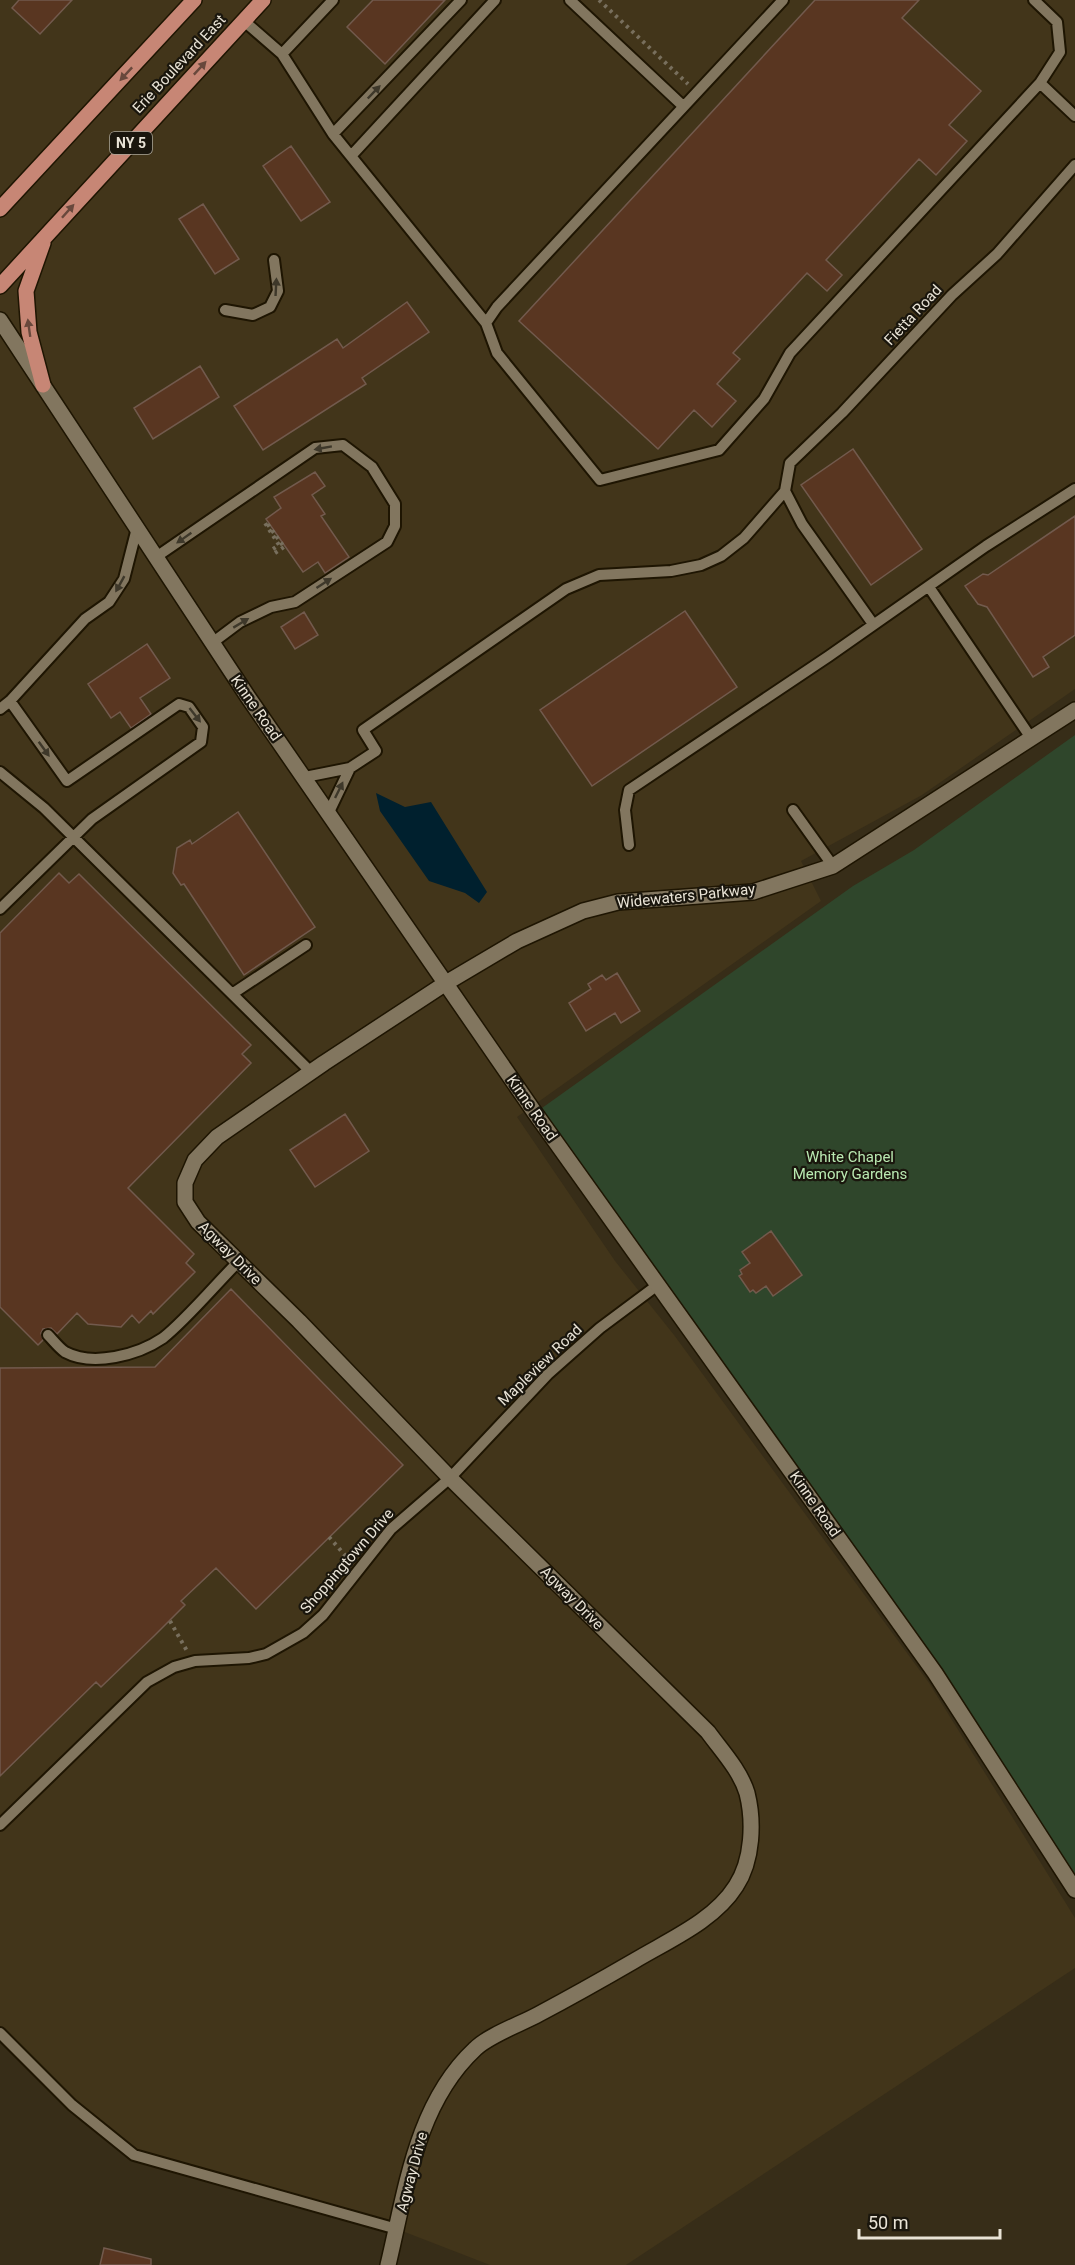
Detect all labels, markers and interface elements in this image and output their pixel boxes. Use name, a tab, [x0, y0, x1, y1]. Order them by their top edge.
street label: Erie Boulevard East	[129, 11, 229, 117]
one-way arrow	[193, 61, 206, 76]
one-way arrow	[120, 66, 133, 81]
one-way arrow	[366, 85, 380, 99]
road number: NY 5	[110, 132, 152, 154]
one-way arrow	[61, 204, 75, 219]
one-way arrow	[271, 277, 280, 296]
street label: Fietta Road	[880, 281, 946, 349]
one-way arrow	[25, 319, 34, 338]
one-way arrow	[313, 444, 332, 453]
one-way arrow	[176, 532, 192, 544]
one-way arrow	[115, 576, 125, 593]
one-way arrow	[315, 577, 331, 589]
one-way arrow	[233, 618, 249, 629]
street label: Kinne Road	[227, 672, 285, 744]
one-way arrow	[188, 708, 200, 723]
one-way arrow	[38, 740, 50, 756]
one-way arrow	[335, 782, 344, 799]
street label: Widewaters Parkway	[616, 880, 756, 912]
street label: Kinne Road	[503, 1072, 561, 1144]
park label: White Chapel Memory Gardens	[793, 1148, 907, 1183]
street label: Agway Drive	[195, 1218, 265, 1288]
street label: Mapleview Road	[494, 1321, 586, 1409]
street label: Kinne Road	[786, 1468, 844, 1540]
street label: Shoppingtown Drive	[297, 1505, 398, 1617]
street label: Agway Drive	[537, 1563, 607, 1633]
street label: Agway Drive	[393, 2130, 431, 2214]
scale bar	[859, 2202, 1000, 2240]
text: 50 m	[868, 2212, 908, 2233]

